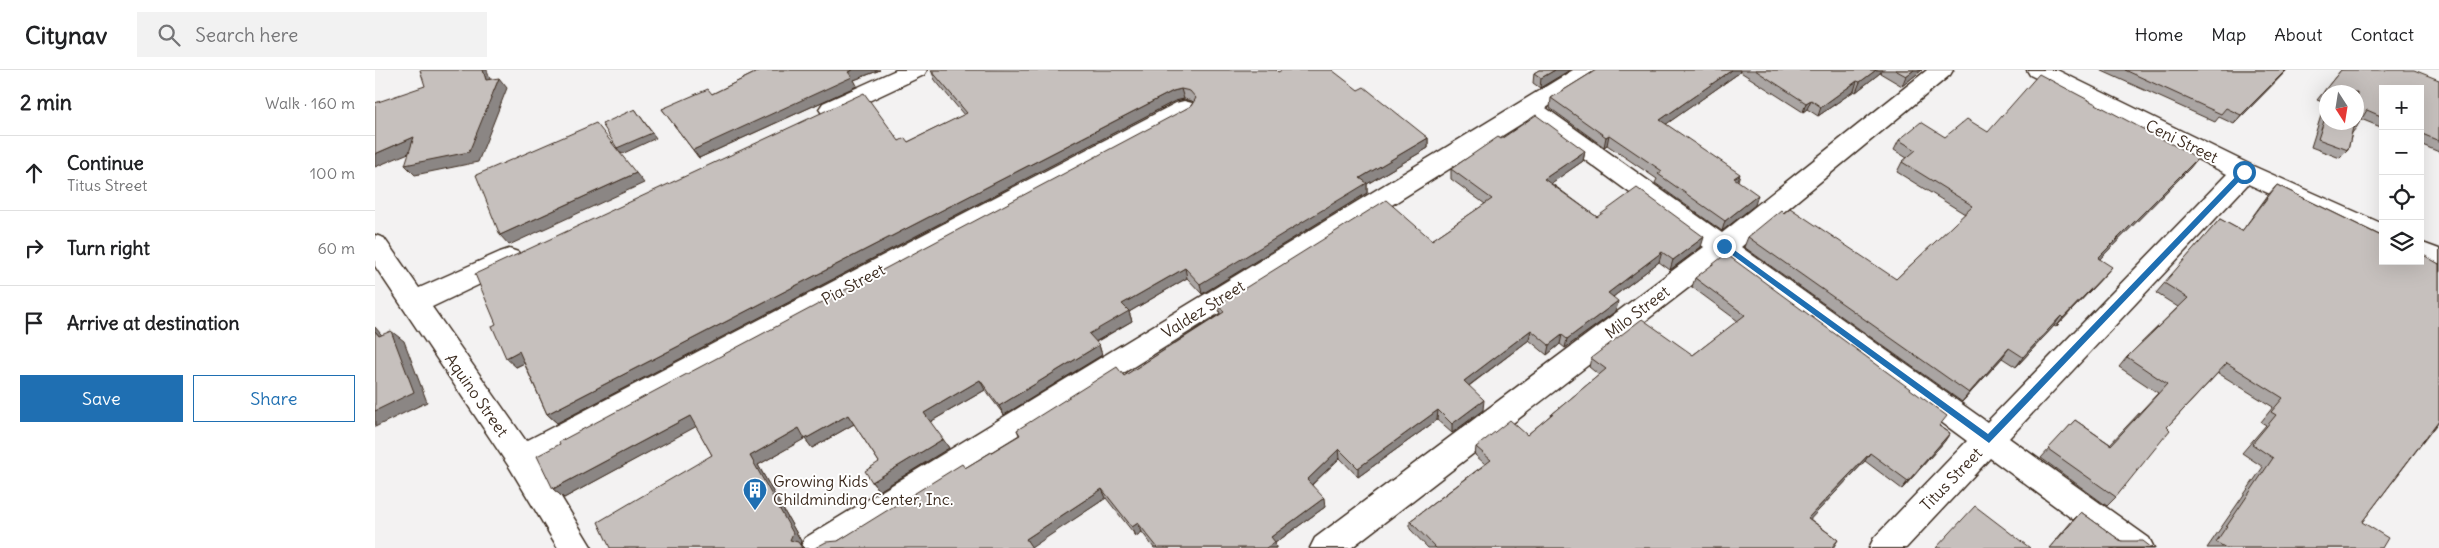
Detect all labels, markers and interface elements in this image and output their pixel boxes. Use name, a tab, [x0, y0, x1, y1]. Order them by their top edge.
search box	[137, 12, 487, 57]
text: Citynav	[25, 20, 107, 50]
icon: search	[155, 21, 183, 49]
text: Search here	[195, 23, 298, 47]
text: Home	[2135, 23, 2183, 46]
text: Map	[2211, 23, 2246, 46]
text: About	[2274, 23, 2322, 46]
text: Contact	[2350, 23, 2414, 46]
north arrow	[2319, 85, 2364, 130]
map controls	[2379, 85, 2424, 265]
button: +	[2379, 85, 2424, 130]
text: 2 min	[20, 89, 72, 116]
text: Walk · 160 m	[265, 93, 355, 113]
street label: Ceni Street	[2143, 115, 2222, 167]
button: −	[2379, 130, 2424, 175]
text: Continue	[67, 151, 144, 175]
icon: ahead	[20, 159, 48, 187]
route start	[2233, 161, 2256, 184]
text: 100 m	[310, 163, 355, 183]
text: Titus Street	[67, 175, 147, 195]
button: locate	[2379, 175, 2424, 220]
button: layers	[2379, 220, 2424, 265]
icon: right	[20, 234, 48, 262]
route end	[1713, 235, 1736, 258]
text: Turn right	[67, 236, 150, 260]
text: 60 m	[317, 238, 355, 258]
street label: Pia Street	[818, 259, 889, 309]
street label: Valdez Street	[1158, 275, 1249, 342]
street label: Milo Street	[1601, 281, 1674, 343]
icon: arrive	[20, 309, 48, 337]
text: Arrive at destination	[67, 311, 240, 335]
street label: Aquino Street	[441, 350, 513, 441]
button: Save	[20, 375, 183, 422]
button: Share	[193, 375, 355, 422]
street label: Titus Street	[1916, 443, 1987, 515]
place label: Growing Kids Childminding Center, Inc.	[773, 471, 953, 509]
building icon: Growing Kids Childminding Center, Inc.	[742, 477, 768, 511]

